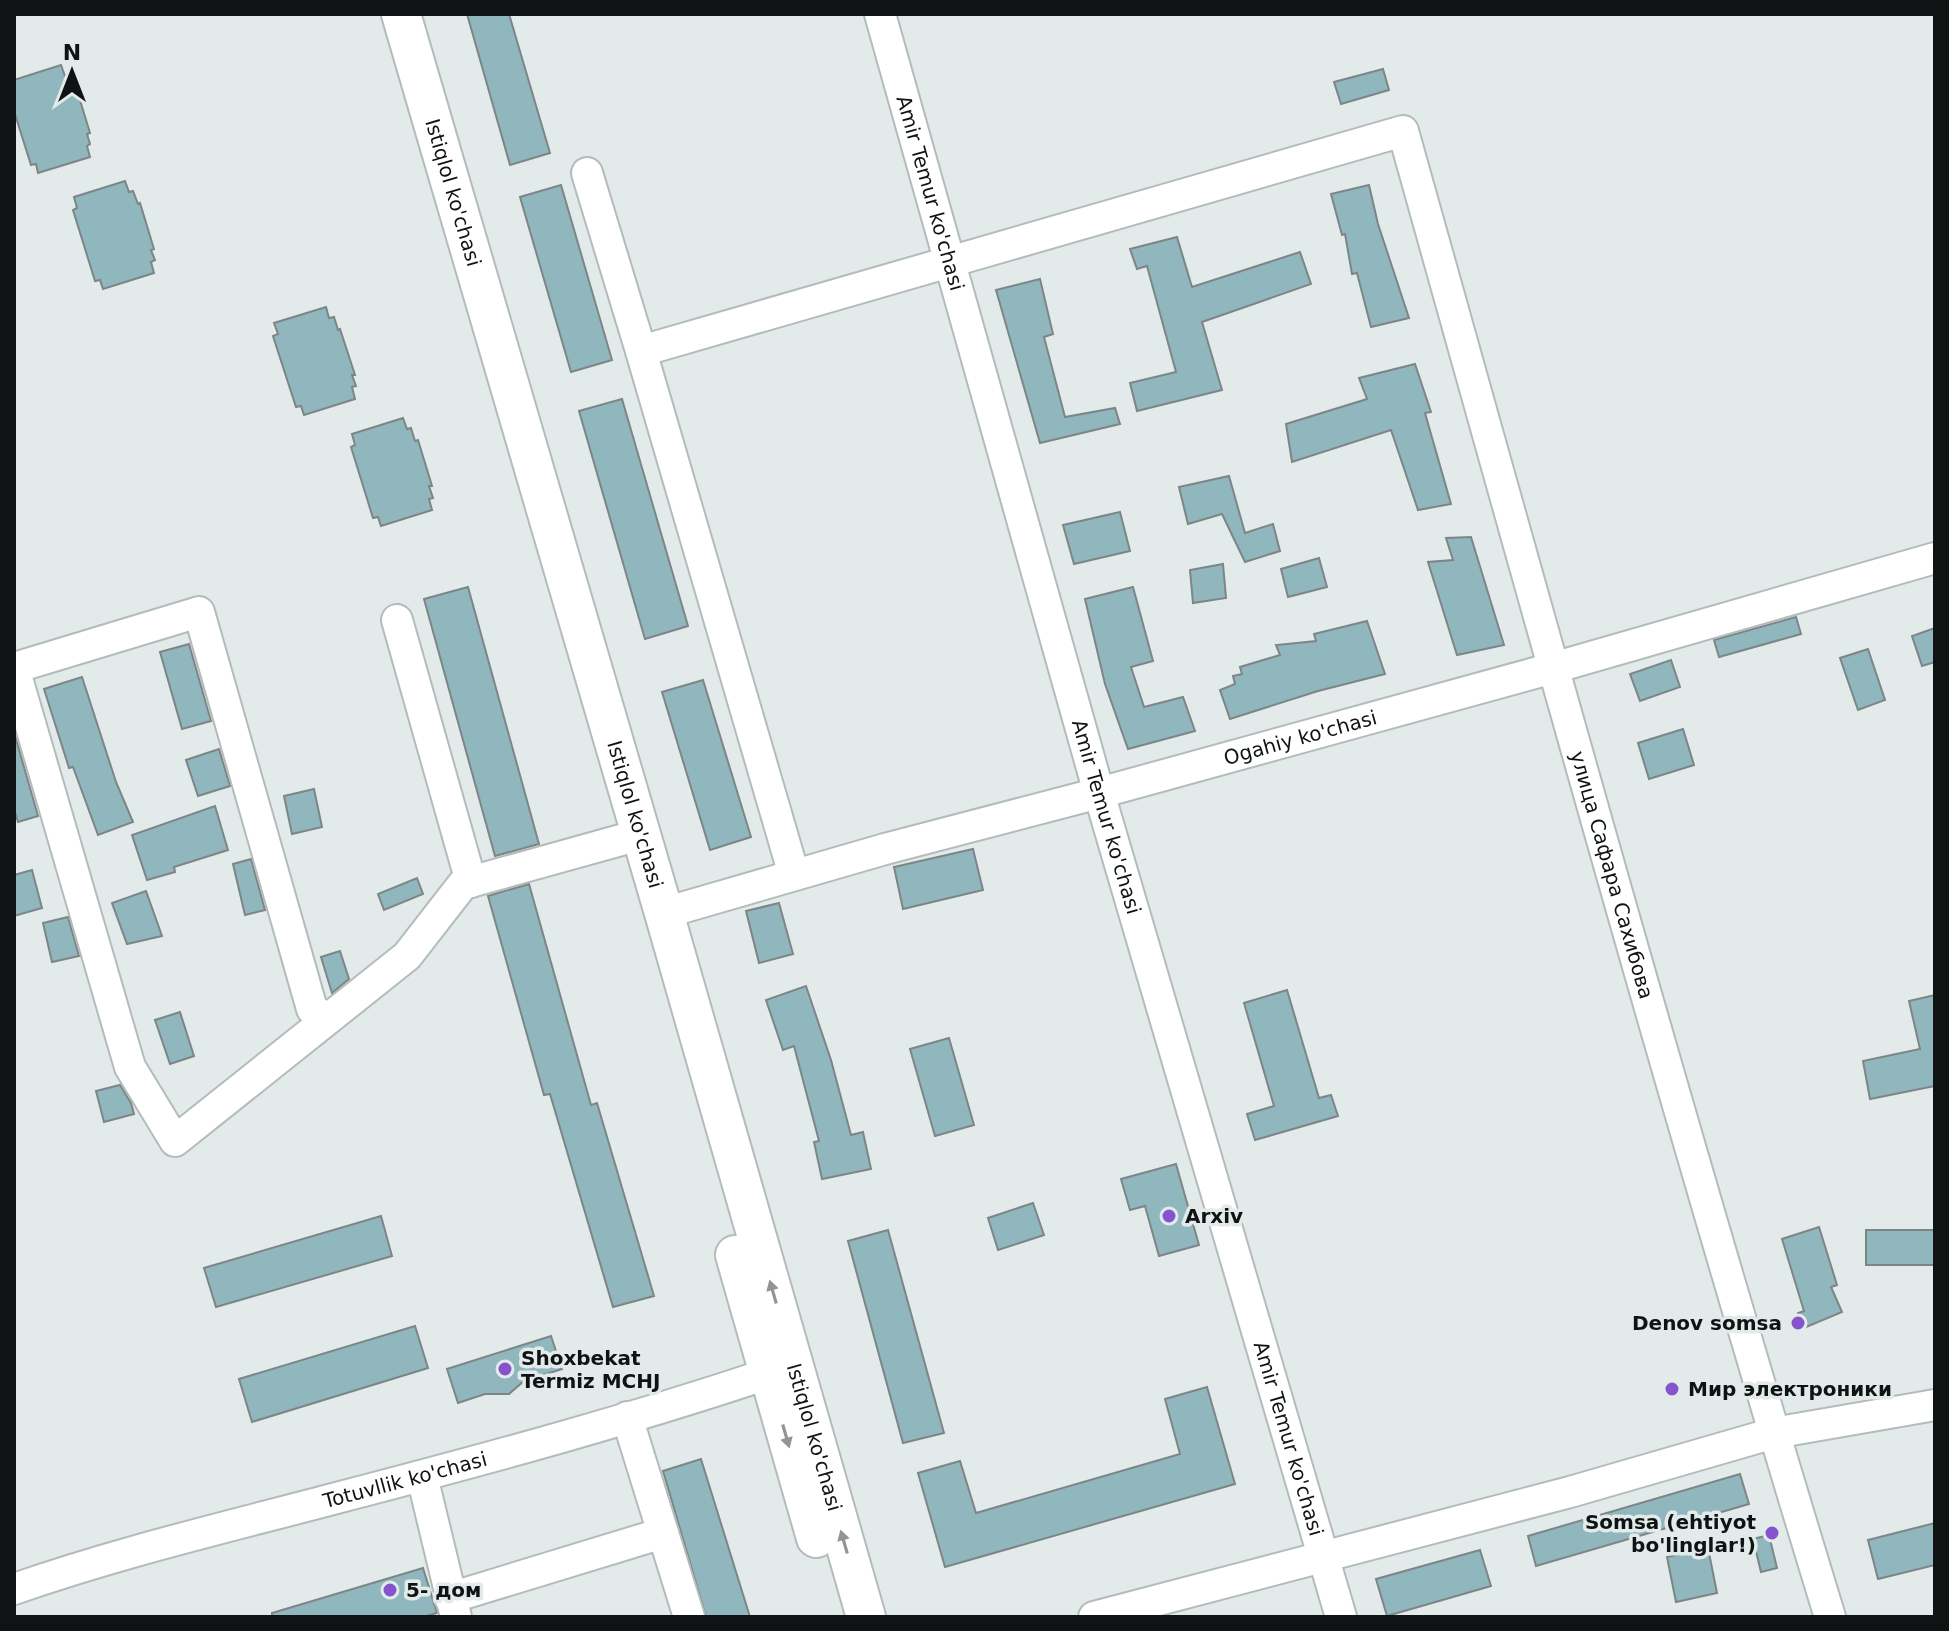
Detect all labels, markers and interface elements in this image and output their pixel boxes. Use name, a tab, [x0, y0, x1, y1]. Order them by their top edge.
north arrow	[32, 32, 112, 112]
text: N	[63, 40, 81, 65]
street label: Amir Temur ko'chasi	[891, 93, 969, 293]
street label: Istiqlol ko'chasi	[420, 116, 486, 269]
street label: Ogahiy ko'chasi	[1221, 705, 1379, 770]
street label: Amir Temur ko'chasi	[1067, 716, 1146, 917]
street label: Istiqlol ko'chasi	[602, 738, 668, 891]
street label: улица Сафара Сахибова	[1565, 748, 1659, 1002]
place label: Arxiv	[1185, 1204, 1243, 1228]
marker: Arxiv	[1160, 1207, 1178, 1225]
one-way arrow	[766, 1280, 778, 1305]
place label: Denov somsa	[1632, 1311, 1782, 1335]
marker: Denov somsa	[1789, 1314, 1807, 1332]
street label: Amir Temur ko'chasi	[1249, 1338, 1329, 1539]
place label: Shoxbekat Termiz MCHJ	[521, 1346, 660, 1393]
marker: Shoxbekat Termiz MCHJ	[496, 1360, 514, 1378]
street label: Istiqlol ko'chasi	[782, 1360, 847, 1514]
place label: Мир электроники	[1688, 1377, 1892, 1401]
marker: Мир электроники	[1663, 1380, 1681, 1398]
one-way arrow	[780, 1424, 793, 1448]
street label: Totuvllik ko'chasi	[319, 1447, 490, 1513]
place label: Somsa (ehtiyot bo'linglar!)	[1585, 1510, 1756, 1557]
marker: Somsa (ehtiyot bo'linglar!)	[1763, 1524, 1781, 1542]
one-way arrow	[837, 1530, 850, 1554]
place label: 5- дом	[406, 1578, 481, 1602]
marker: 5- дом	[381, 1581, 399, 1599]

